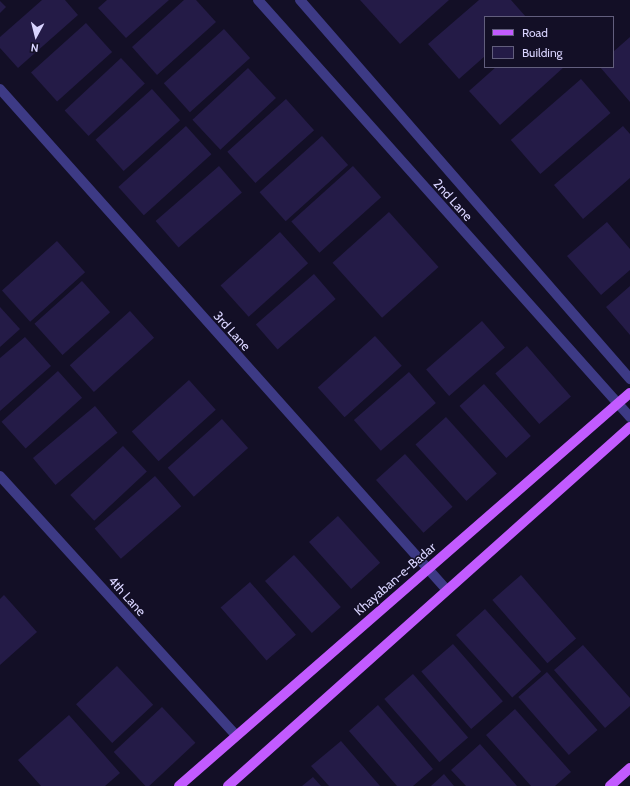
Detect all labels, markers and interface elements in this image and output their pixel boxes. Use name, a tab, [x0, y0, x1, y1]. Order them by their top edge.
north arrow	[16, 16, 56, 56]
legend	[484, 16, 614, 68]
text: Road	[522, 25, 548, 40]
text: N	[30, 40, 39, 55]
text: Building	[522, 45, 563, 60]
street label: 2nd Lane	[430, 176, 476, 224]
street label: 3rd Lane	[210, 308, 254, 354]
street label: Khayaban-e-Badar	[351, 539, 439, 619]
street label: 4th Lane	[105, 573, 149, 619]

